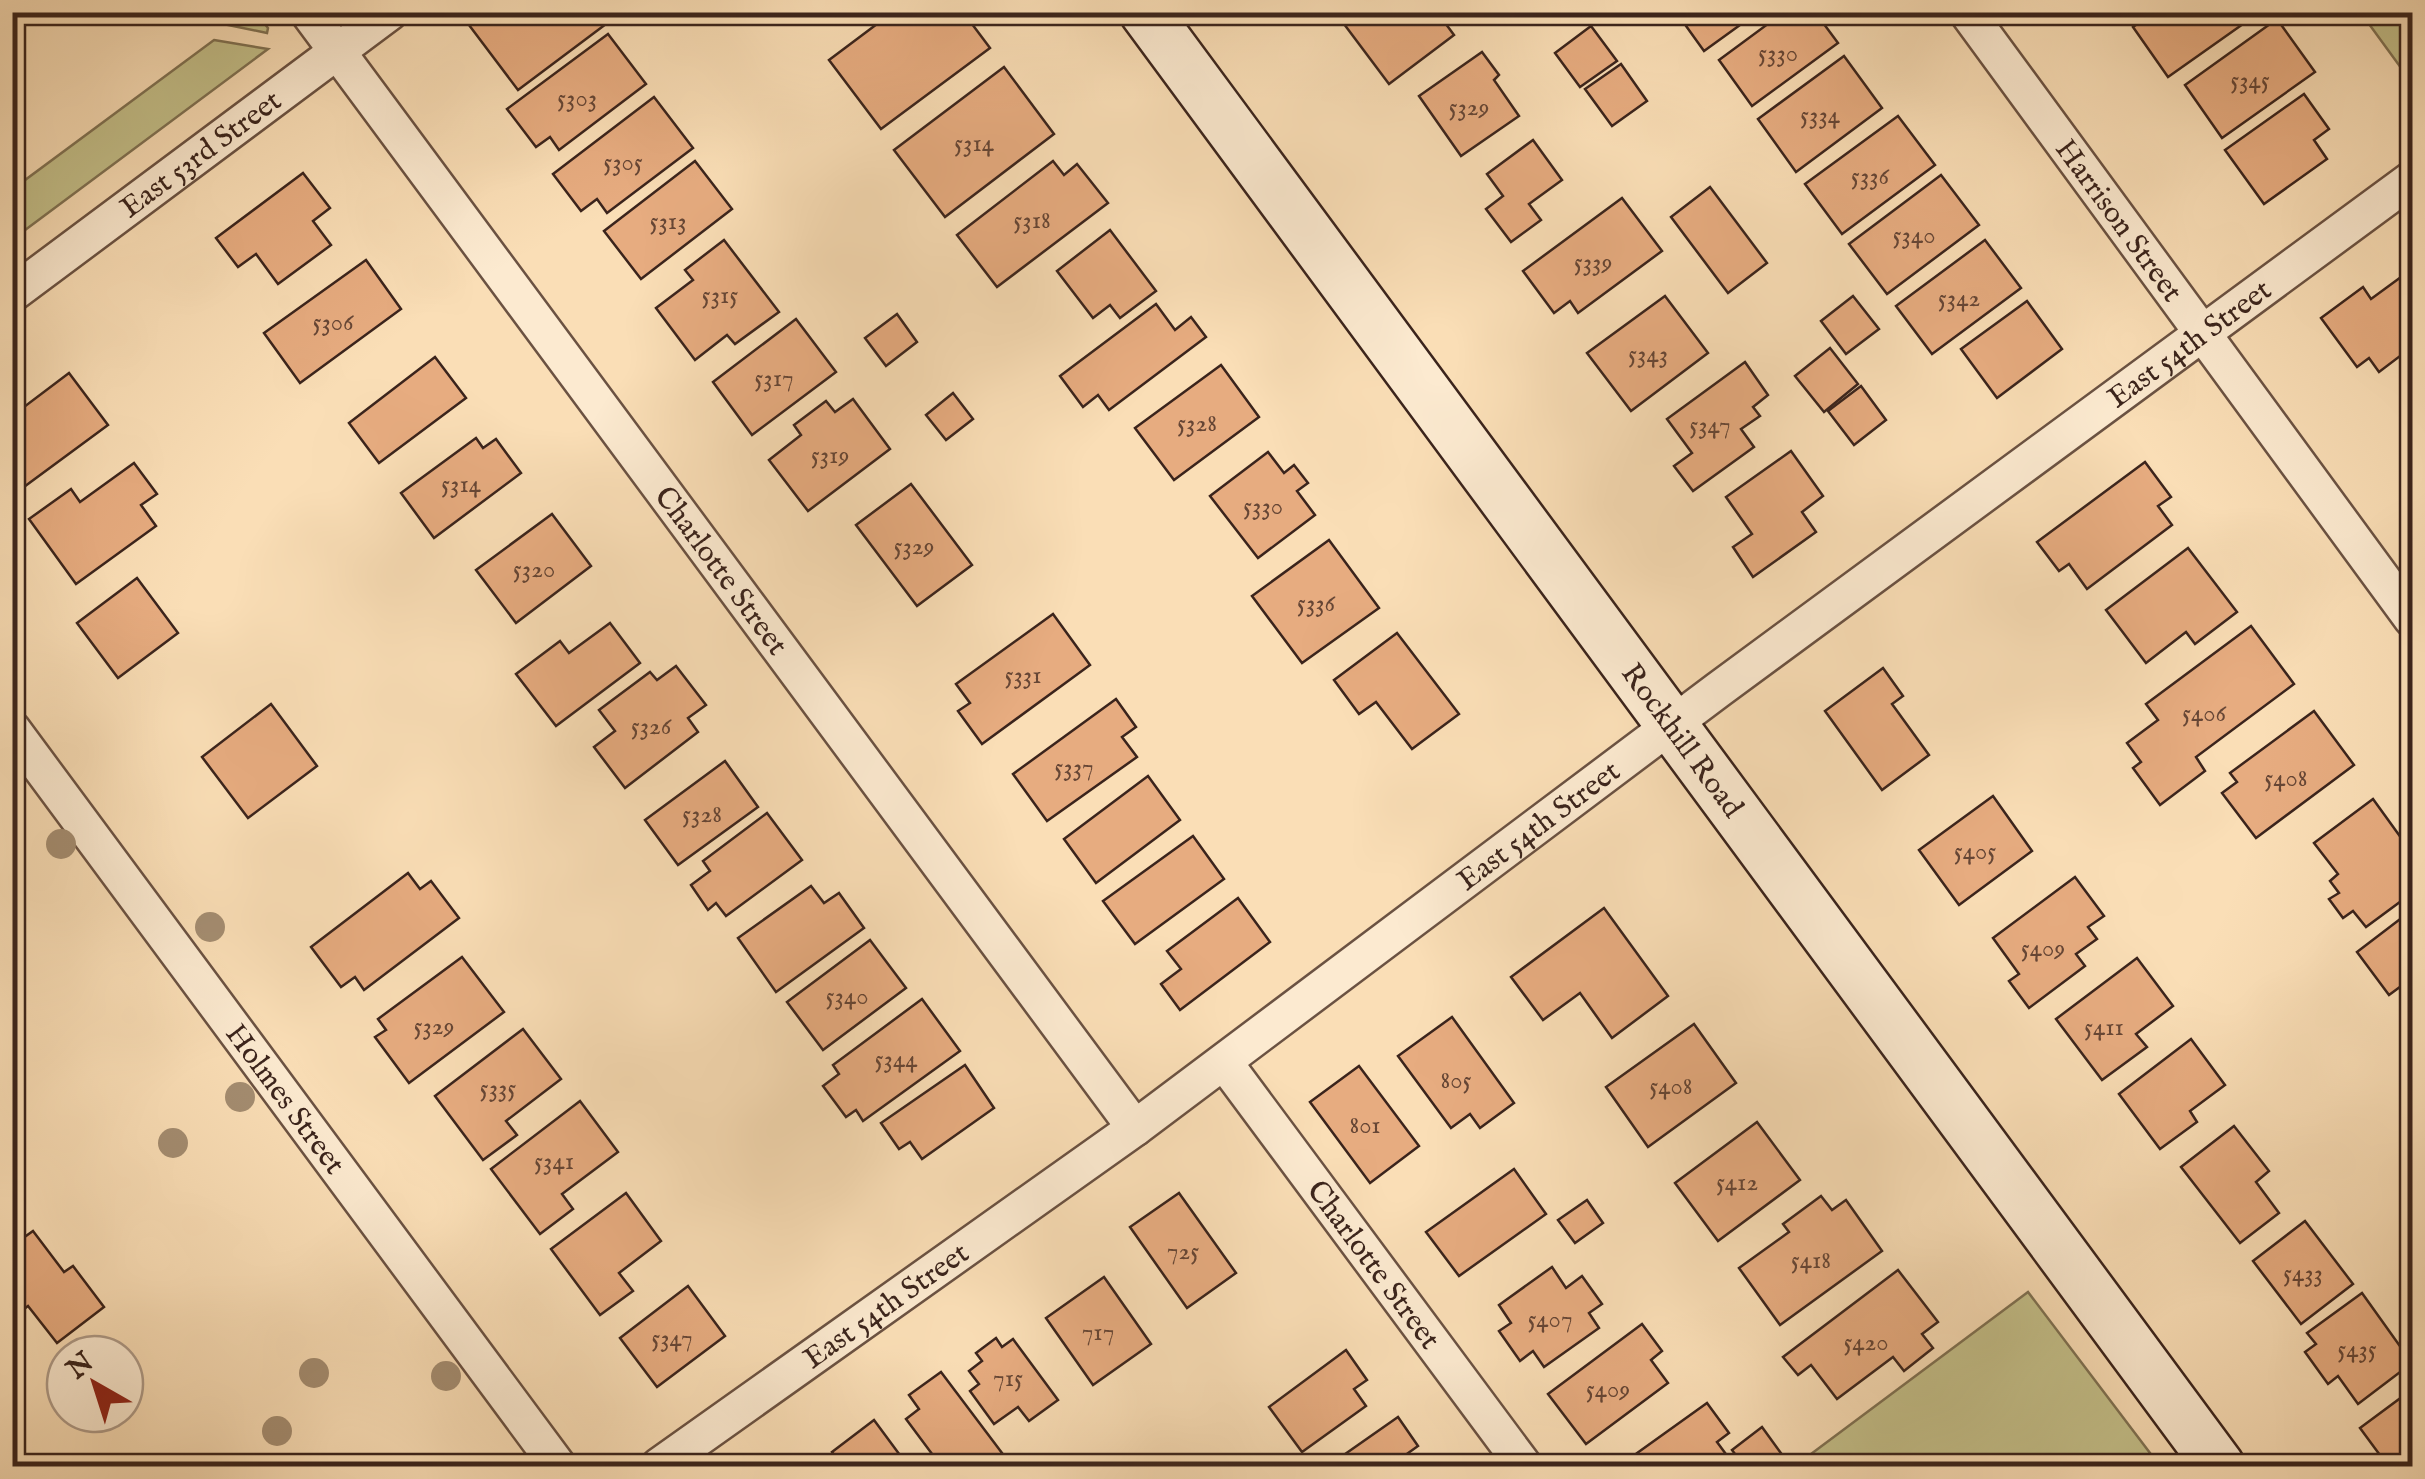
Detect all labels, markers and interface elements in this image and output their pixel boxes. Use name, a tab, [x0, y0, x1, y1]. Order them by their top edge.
house number: 5330	[1758, 38, 1798, 70]
house number: 5345	[2230, 65, 2270, 97]
street label: East 53rd Street	[113, 83, 290, 228]
house number: 5303	[557, 83, 597, 115]
house number: 5329	[1448, 92, 1490, 124]
house number: 5334	[1800, 100, 1841, 132]
house number: 5314	[954, 128, 995, 160]
street label: Harrison Street	[2046, 132, 2190, 310]
house number: 5305	[603, 147, 643, 179]
house number: 5336	[1851, 161, 1890, 193]
house number: 5318	[1013, 205, 1051, 237]
house number: 5313	[649, 206, 687, 238]
house number: 5340	[1893, 220, 1935, 252]
house number: 5339	[1574, 247, 1612, 279]
street label: East 54th Street	[2101, 272, 2280, 418]
house number: 5315	[702, 280, 738, 312]
house number: 5342	[1938, 283, 1980, 315]
house number: 5306	[312, 307, 354, 339]
house number: 5343	[1628, 339, 1668, 371]
house number: 5317	[754, 363, 794, 395]
house number: 5328	[1177, 408, 1217, 440]
house number: 5347	[1689, 410, 1731, 442]
house number: 5319	[811, 440, 849, 472]
house number: 5314	[441, 469, 482, 501]
street label: Charlotte Street	[645, 479, 795, 664]
house number: 5330	[1243, 491, 1283, 523]
house number: 5329	[893, 531, 935, 563]
house number: 5320	[513, 554, 555, 586]
house number: 5336	[1297, 588, 1336, 620]
street label: Rockhill Road	[1612, 656, 1751, 827]
house number: 5331	[1004, 660, 1042, 692]
house number: 5406	[2182, 698, 2226, 730]
house number: 5326	[631, 711, 672, 743]
house number: 5337	[1054, 752, 1094, 784]
street label: East 54th Street	[1450, 753, 1628, 900]
house number: 5408	[2264, 763, 2308, 795]
house number: 5328	[682, 799, 722, 831]
house number: 5405	[1954, 836, 1996, 868]
house number: 5409	[2021, 933, 2065, 965]
house number: 5340	[826, 981, 868, 1013]
house number: 5329	[413, 1011, 455, 1043]
house number: 5411	[2084, 1012, 2124, 1044]
street label: Holmes Street	[216, 1017, 353, 1183]
house number: 5344	[875, 1044, 918, 1076]
house number: 805	[1440, 1065, 1472, 1097]
house number: 5408	[1649, 1071, 1693, 1103]
house number: 5335	[480, 1073, 516, 1105]
house number: 801	[1349, 1110, 1381, 1142]
house number: 5341	[534, 1146, 574, 1178]
house number: 5412	[1716, 1167, 1758, 1199]
street label: Charlotte Street	[1297, 1173, 1448, 1358]
street label: East 54th Street	[797, 1235, 977, 1378]
house number: 725	[1167, 1236, 1199, 1268]
house number: 5418	[1791, 1245, 1831, 1277]
house number: 5433	[2283, 1258, 2323, 1290]
house number: 5407	[1527, 1304, 1573, 1336]
house number: 717	[1082, 1317, 1114, 1349]
house number: 5347	[651, 1323, 693, 1355]
house number: 5420	[1843, 1327, 1889, 1359]
north arrow	[45, 1334, 145, 1434]
house number: 5435	[2337, 1334, 2377, 1366]
text: N	[60, 1345, 101, 1388]
house number: 715	[993, 1363, 1023, 1395]
house number: 5409	[1586, 1374, 1630, 1406]

